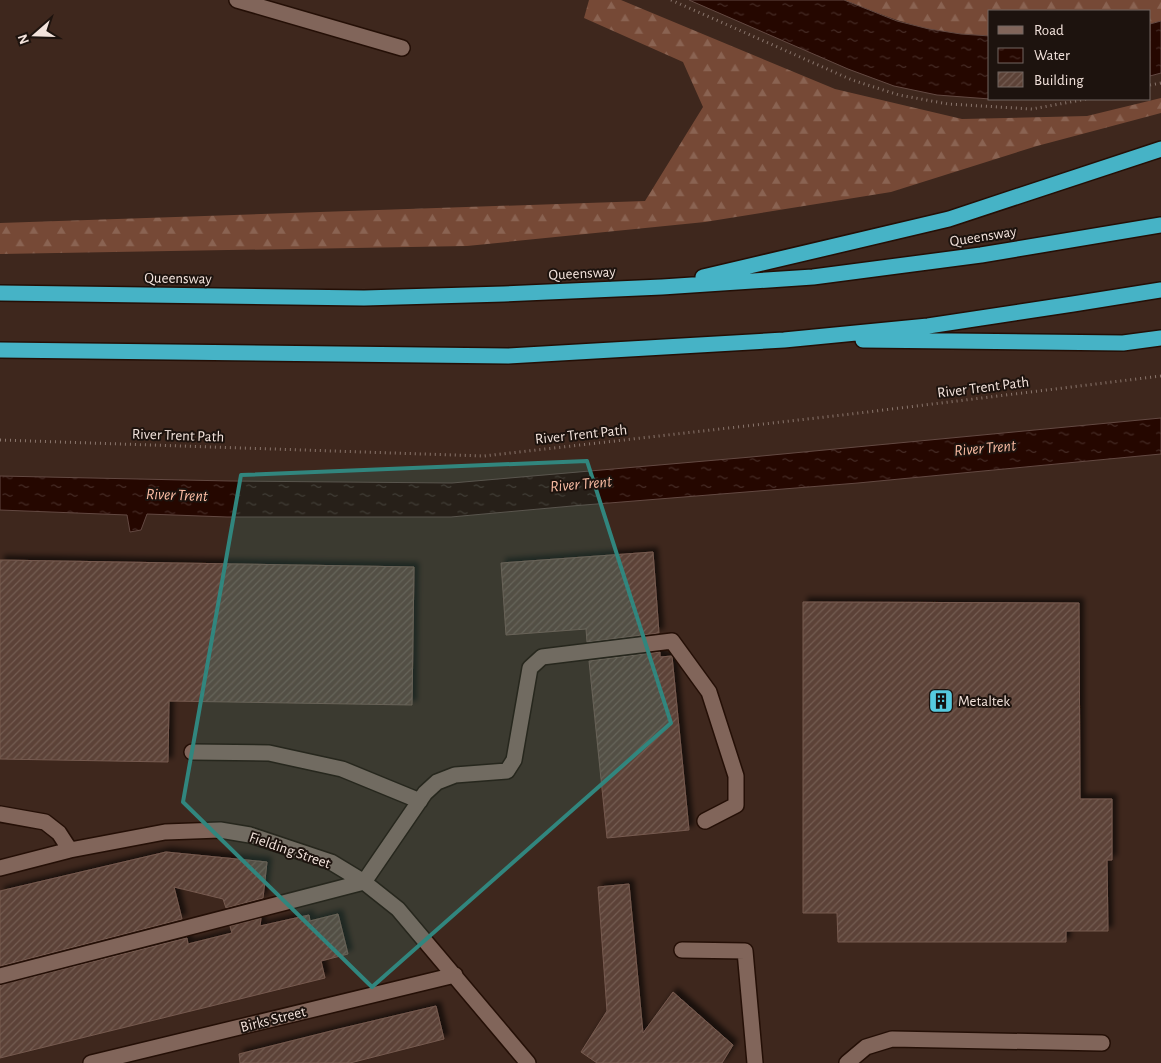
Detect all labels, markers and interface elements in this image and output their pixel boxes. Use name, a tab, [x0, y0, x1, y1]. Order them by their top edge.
north arrow	[10, 10, 60, 60]
legend	[988, 10, 1151, 100]
text: Road	[1034, 23, 1064, 38]
text: N	[15, 32, 32, 46]
text: Water	[1034, 48, 1070, 63]
text: Building	[1034, 73, 1084, 88]
street label: Queensway	[949, 224, 1018, 249]
street label: Queensway	[548, 264, 617, 283]
street label: Queensway	[144, 270, 212, 287]
street label: River Trent Path	[936, 374, 1030, 401]
street label: River Trent Path	[534, 422, 628, 447]
street label: River Trent Path	[132, 426, 224, 445]
water label: River Trent	[953, 437, 1017, 459]
water label: River Trent	[549, 473, 613, 495]
water label: River Trent	[146, 486, 209, 504]
building icon: Metaltek	[928, 688, 954, 714]
place label: Metaltek	[958, 694, 1010, 709]
street label: Fielding Street	[247, 830, 333, 871]
street label: Birks Street	[239, 1004, 308, 1035]

